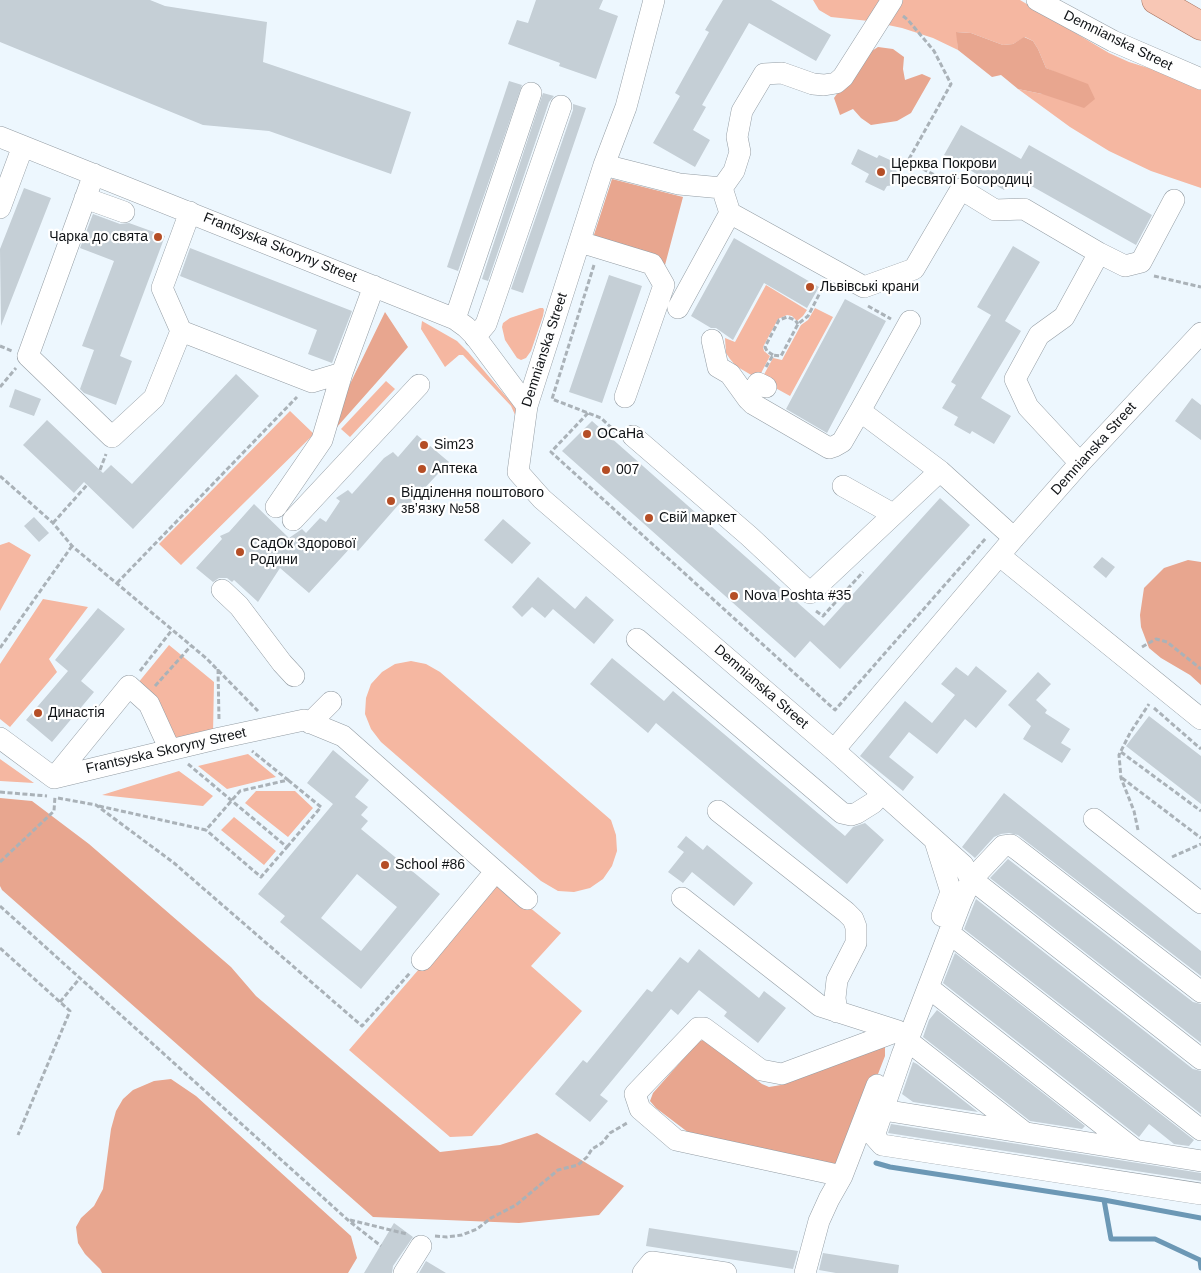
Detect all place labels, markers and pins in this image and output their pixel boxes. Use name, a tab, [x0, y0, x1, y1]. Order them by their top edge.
place label: Церква Покрови Пресвятої Богородиці	[891, 156, 1032, 188]
marker: Церква Покрови Пресвятої Богородиці	[875, 166, 887, 178]
place label: Чарка до свята	[49, 229, 148, 245]
marker: Чарка до свята	[152, 231, 164, 243]
place label: Львівські крани	[820, 279, 919, 295]
marker: Львівські крани	[804, 281, 816, 293]
place label: ОСаНа	[597, 426, 644, 442]
marker: ОСаНа	[581, 428, 593, 440]
place label: Sim23	[434, 437, 474, 453]
marker: Sim23	[418, 439, 430, 451]
place label: Аптека	[432, 461, 477, 477]
place label: 007	[616, 462, 639, 478]
marker: Аптека	[416, 463, 428, 475]
marker: 007	[600, 464, 612, 476]
place label: Відділення поштового зв’язку №58	[401, 485, 544, 518]
marker: Відділення поштового зв’язку №58	[385, 495, 397, 507]
place label: Свій маркет	[659, 510, 737, 526]
marker: Свій маркет	[643, 512, 655, 524]
place label: СадОк Здорової Родини	[250, 536, 356, 568]
marker: СадОк Здорової Родини	[234, 546, 246, 558]
place label: Nova Poshta #35	[744, 588, 851, 604]
marker: Nova Poshta #35	[728, 590, 740, 602]
place label: Династія	[48, 705, 105, 721]
marker: Династія	[32, 707, 44, 719]
place label: School #86	[395, 857, 465, 873]
marker: School #86	[379, 859, 391, 871]

